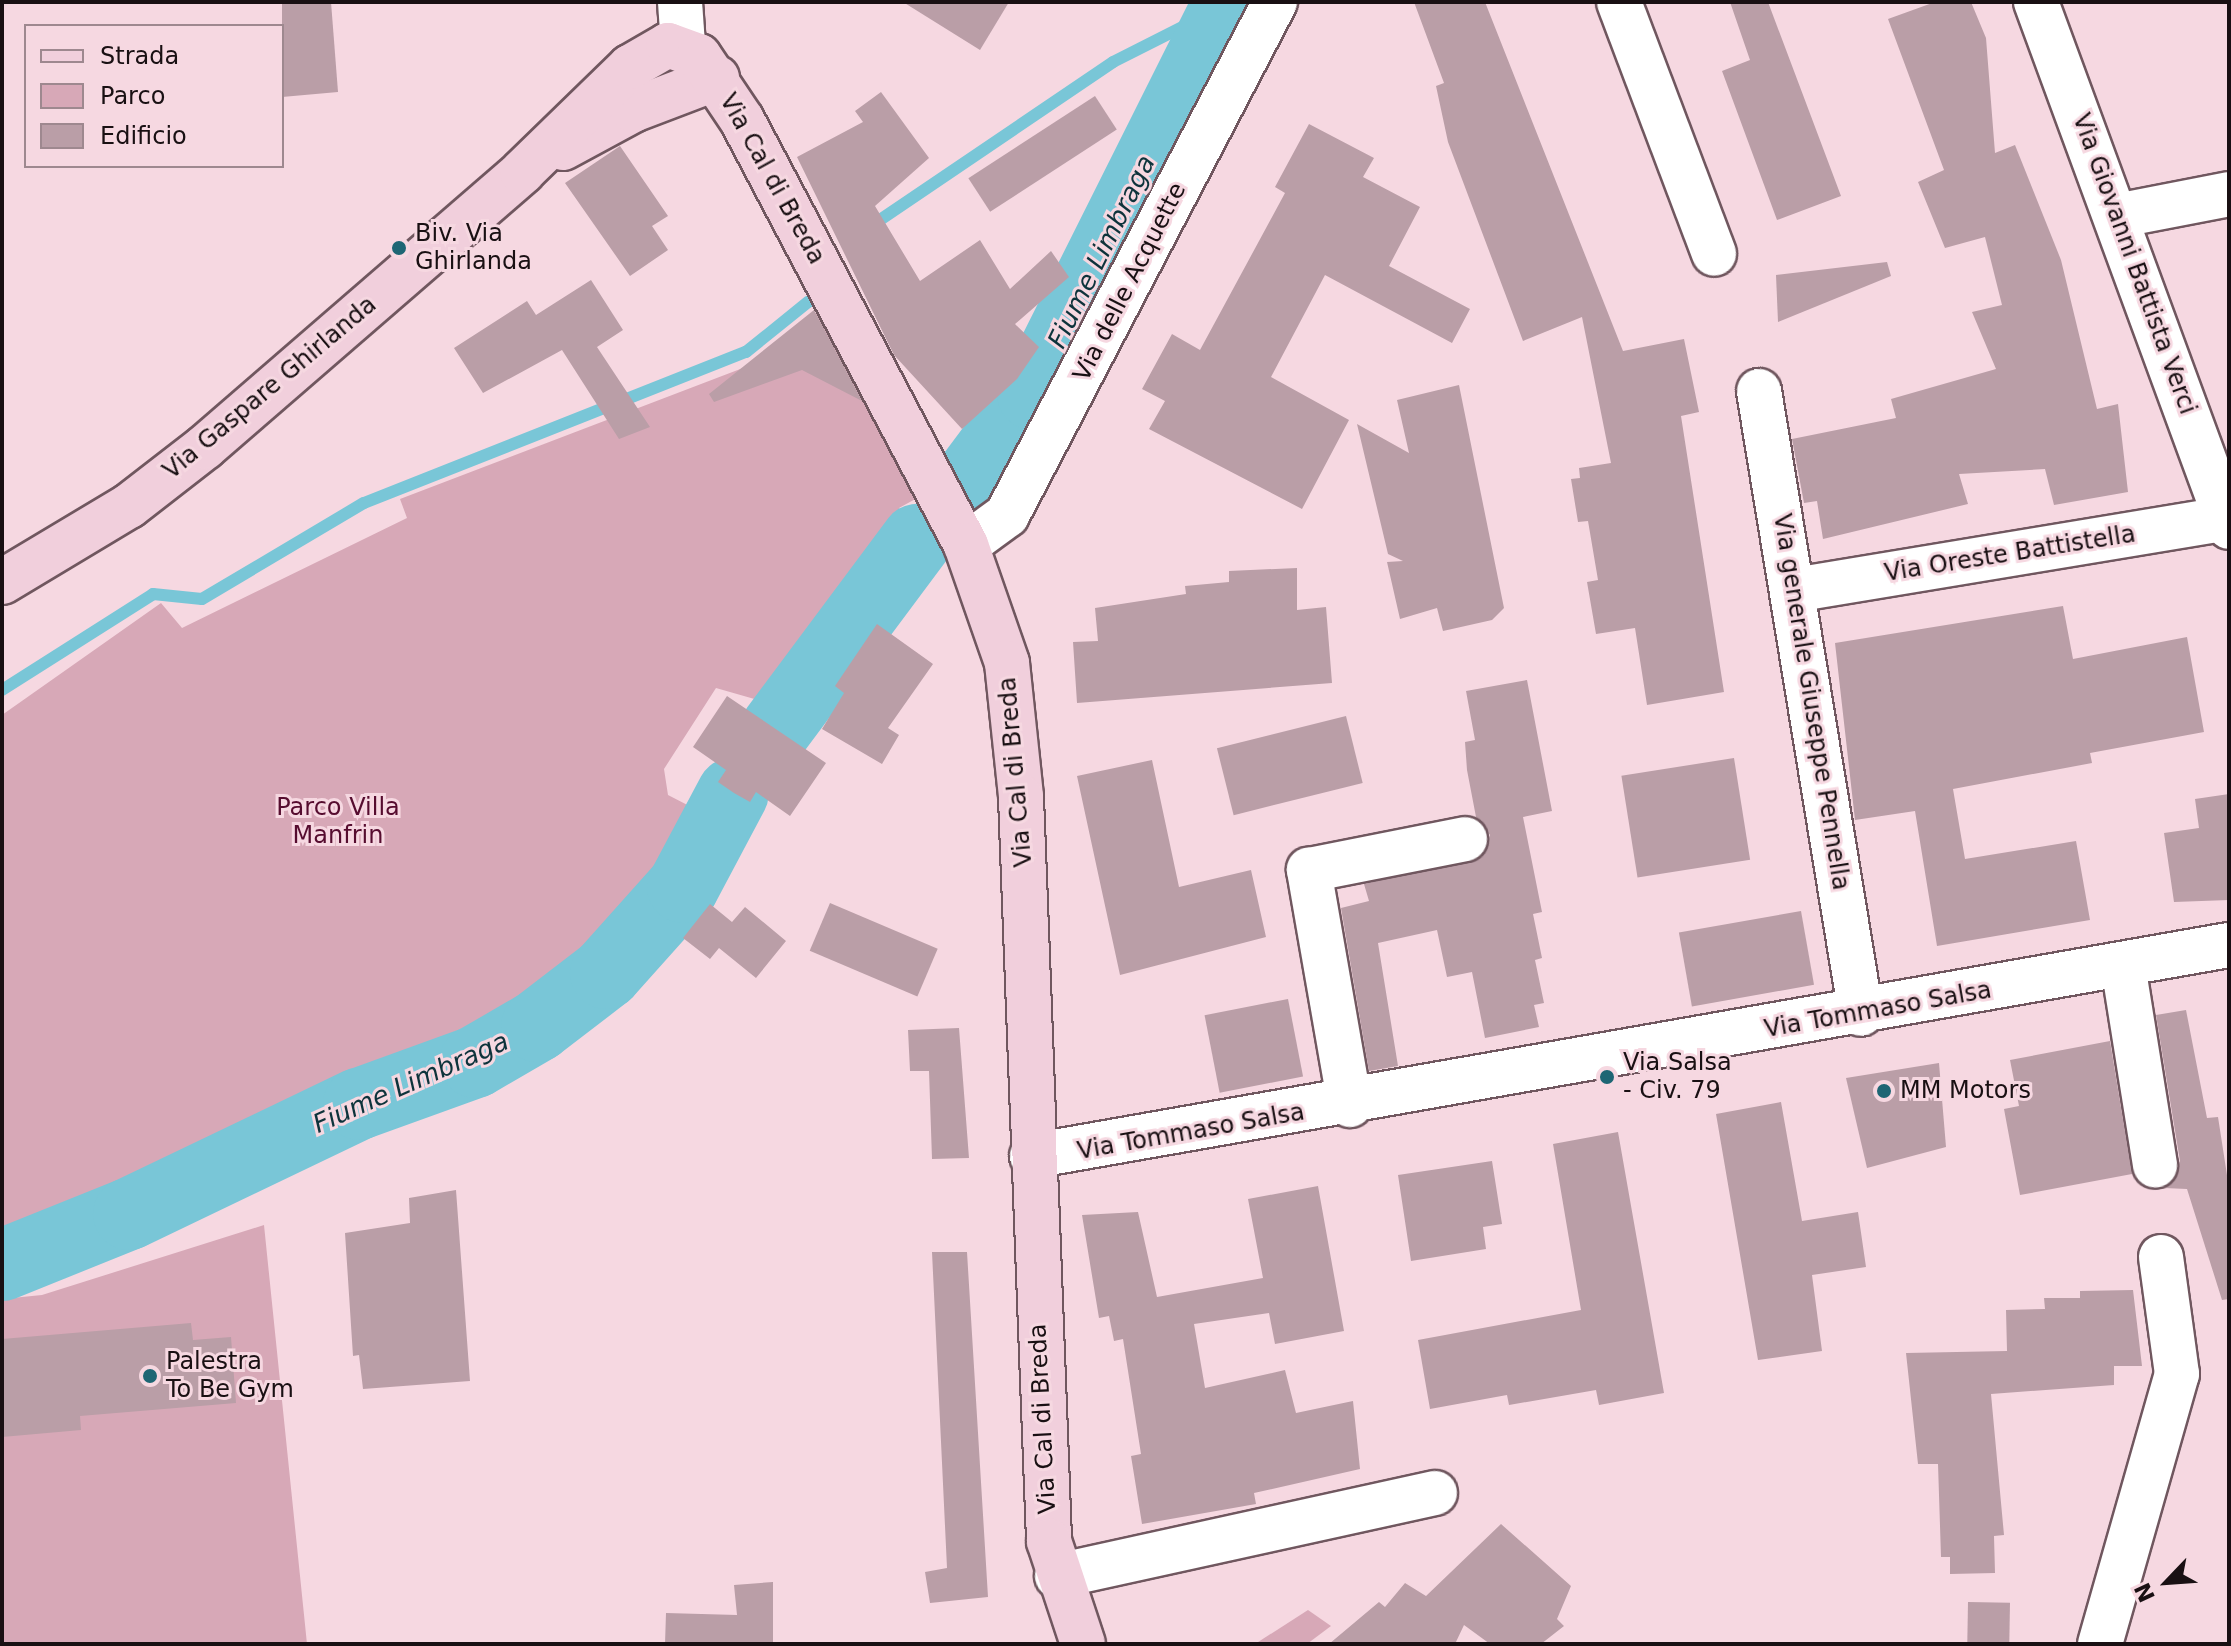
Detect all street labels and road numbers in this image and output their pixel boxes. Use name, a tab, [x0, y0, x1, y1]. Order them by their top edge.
street label: Via Cal di Breda	[713, 89, 831, 269]
street label: Via Giovanni Battista Verci	[2066, 110, 2202, 418]
street label: Via delle Acquette	[1068, 178, 1192, 386]
street label: Via Gaspare Ghirlanda	[158, 290, 382, 486]
street label: Via generale Giuseppe Pennella	[1767, 512, 1855, 892]
street label: Via Oreste Battistella	[1883, 520, 2137, 588]
street label: Via Cal di Breda	[993, 676, 1039, 868]
street label: Via Tommaso Salsa	[1762, 976, 1994, 1044]
street label: Via Tommaso Salsa	[1075, 1098, 1307, 1166]
street label: Via Cal di Breda	[1024, 1323, 1062, 1515]

